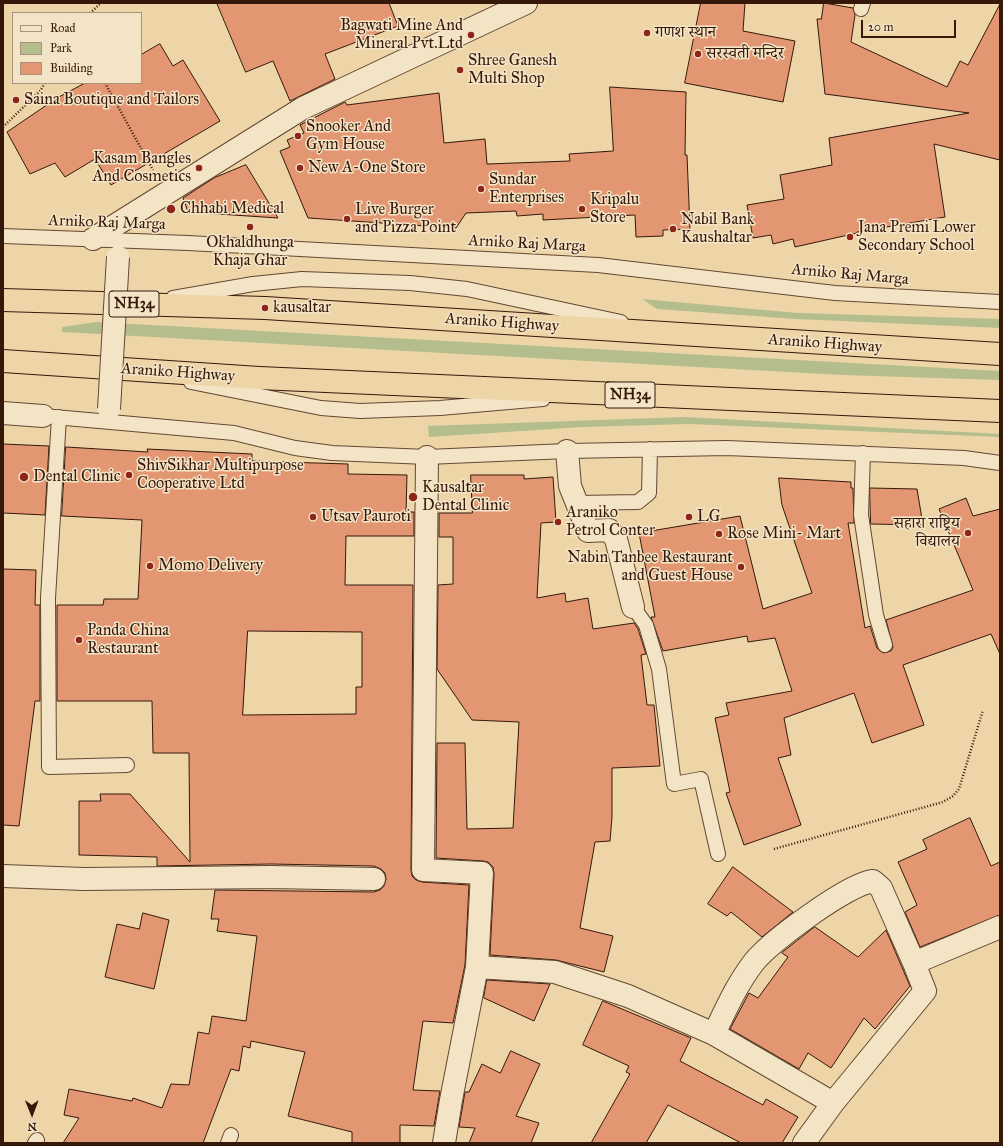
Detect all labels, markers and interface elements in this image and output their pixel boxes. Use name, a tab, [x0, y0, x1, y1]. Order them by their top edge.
legend	[12, 12, 142, 84]
scale bar	[863, 12, 958, 38]
place label: Bagwati Mine And Mineral Pvt.Ltd	[340, 16, 463, 54]
text: 20 m	[868, 20, 894, 34]
text: Road	[50, 21, 76, 35]
place label: गणश स्थान	[655, 23, 716, 43]
marker: गणश स्थान	[642, 28, 652, 38]
marker: Bagwati Mine And Mineral Pvt.Ltd	[466, 30, 476, 40]
text: Park	[50, 41, 72, 55]
place label: सरस्वती मन्दिर	[706, 44, 784, 64]
marker: सरस्वती मन्दिर	[693, 49, 703, 59]
place label: Shree Ganesh Multi Shop	[468, 51, 557, 89]
text: Building	[50, 61, 92, 75]
marker: Shree Ganesh Multi Shop	[455, 65, 465, 75]
place label: Saina Boutique and Tailors	[24, 90, 199, 110]
marker: Saina Boutique and Tailors	[11, 95, 21, 105]
place label: Snooker And Gym House	[306, 117, 391, 155]
marker: Snooker And Gym House	[293, 131, 303, 141]
place label: Kasam Bangles And Cosmetics	[93, 149, 191, 187]
place label: New A-One Store	[308, 158, 426, 178]
marker: Kasam Bangles And Cosmetics	[194, 163, 204, 173]
marker: New A-One Store	[295, 163, 305, 173]
place label: Sundar Enterprises	[489, 170, 564, 208]
marker: Sundar Enterprises	[476, 184, 486, 194]
place label: Kripalu Store	[590, 190, 639, 228]
place label: Chhabi Medical	[180, 199, 284, 219]
place label: Live Burger and Pizza Point	[355, 200, 456, 238]
marker: Chhabi Medical	[165, 203, 177, 215]
marker: Kripalu Store	[577, 204, 587, 214]
place label: Nabil Bank Kaushaltar	[681, 210, 754, 248]
street label: Arniko Raj Marga	[48, 211, 166, 235]
marker: Live Burger and Pizza Point	[342, 214, 352, 224]
place label: Jana Premi Lower Secondary School	[858, 218, 976, 256]
marker: Okhaldhunga Khaja Ghar	[245, 222, 255, 232]
marker: Nabil Bank Kaushaltar	[668, 224, 678, 234]
street label: Arniko Raj Marga	[468, 231, 586, 257]
marker: Jana Premi Lower Secondary School	[845, 232, 855, 242]
place label: Okhaldhunga Khaja Ghar	[206, 233, 294, 271]
street label: Arniko Raj Marga	[791, 260, 909, 290]
road number: NH34	[109, 291, 159, 317]
place label: kausaltar	[273, 298, 331, 318]
marker: kausaltar	[260, 303, 270, 313]
street label: Araniko Highway	[444, 309, 560, 337]
street label: Araniko Highway	[767, 330, 883, 358]
street label: Araniko Highway	[120, 359, 236, 387]
road number: NH34	[605, 382, 655, 408]
place label: ShivSikhar Multipurpose Cooperative Ltd	[137, 456, 304, 494]
place label: Dental Clinic	[33, 467, 120, 487]
marker: ShivSikhar Multipurpose Cooperative Ltd	[124, 470, 134, 480]
marker: Dental Clinic	[18, 471, 30, 483]
place label: Kausaltar Dental Clinic	[422, 478, 509, 516]
marker: Kausaltar Dental Clinic	[407, 491, 419, 503]
place label: Araniko Petrol Conter	[566, 503, 655, 541]
place label: Utsav Pauroti	[321, 507, 411, 527]
place label: LG	[697, 507, 721, 527]
marker: Utsav Pauroti	[308, 512, 318, 522]
marker: LG	[684, 512, 694, 522]
place label: सहारा राष्ट्रिय विद्यालय	[894, 514, 960, 552]
marker: Araniko Petrol Conter	[553, 517, 563, 527]
place label: Rose Mini- Mart	[727, 524, 841, 544]
marker: सहारा राष्ट्रिय विद्यालय	[963, 528, 973, 538]
marker: Rose Mini- Mart	[714, 529, 724, 539]
place label: Nabin Tanbee Restaurant and Guest House	[567, 548, 733, 586]
place label: Momo Delivery	[158, 556, 263, 576]
marker: Momo Delivery	[145, 561, 155, 571]
marker: Nabin Tanbee Restaurant and Guest House	[736, 562, 746, 572]
place label: Panda China Restaurant	[87, 621, 169, 659]
marker: Panda China Restaurant	[74, 635, 84, 645]
north arrow	[12, 1094, 52, 1134]
text: N	[27, 1120, 37, 1133]

